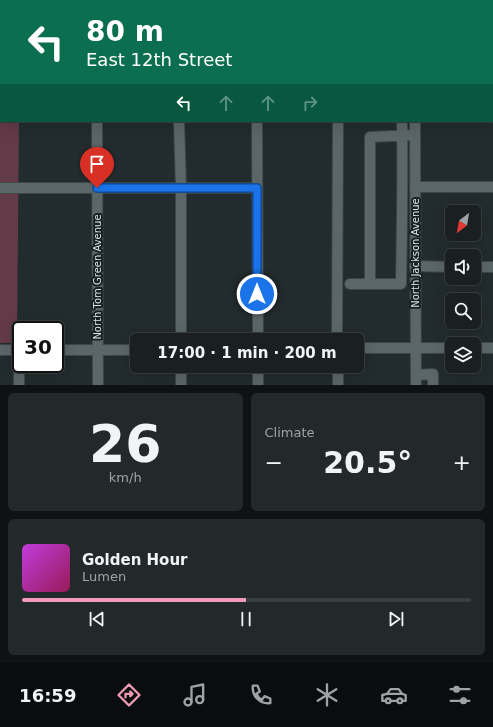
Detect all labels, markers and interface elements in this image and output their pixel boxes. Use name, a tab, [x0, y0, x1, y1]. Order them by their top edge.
text: 80 m	[86, 15, 164, 48]
icon: left	[20, 16, 72, 68]
text: East 12th Street	[86, 49, 232, 70]
icon: left	[173, 92, 195, 114]
icon: ahead	[215, 92, 237, 114]
icon: ahead	[257, 92, 279, 114]
icon: right	[299, 92, 321, 114]
pin	[80, 147, 114, 188]
icon: arrive	[86, 153, 108, 175]
street label: North Jackson Avenue	[410, 198, 421, 308]
north arrow	[445, 205, 481, 241]
map controls	[445, 205, 481, 373]
street label: North Tom Green Avenue	[92, 214, 103, 340]
button: sound	[445, 249, 481, 285]
position arrow	[236, 273, 278, 315]
button: search	[445, 293, 481, 329]
speed limit sign: 30	[12, 321, 64, 373]
button: layers	[445, 337, 481, 373]
text: 17:00 · 1 min · 200 m	[157, 344, 337, 362]
text: 26	[89, 414, 161, 474]
text: Climate	[265, 425, 315, 440]
text: 20.5°	[323, 445, 412, 480]
text: −	[265, 450, 283, 475]
text: +	[453, 450, 471, 475]
text: km/h	[109, 470, 142, 485]
text: Golden Hour	[82, 551, 188, 569]
text: Lumen	[82, 569, 126, 584]
icon: previous	[86, 608, 108, 630]
icon: pause	[235, 608, 257, 630]
icon: next	[385, 608, 407, 630]
icon: directions	[115, 681, 143, 709]
icon: music	[181, 681, 209, 709]
icon: phone	[247, 681, 275, 709]
icon: climate	[313, 681, 341, 709]
icon: car	[380, 681, 408, 709]
icon: filters	[446, 681, 474, 709]
text: 16:59	[19, 685, 76, 706]

